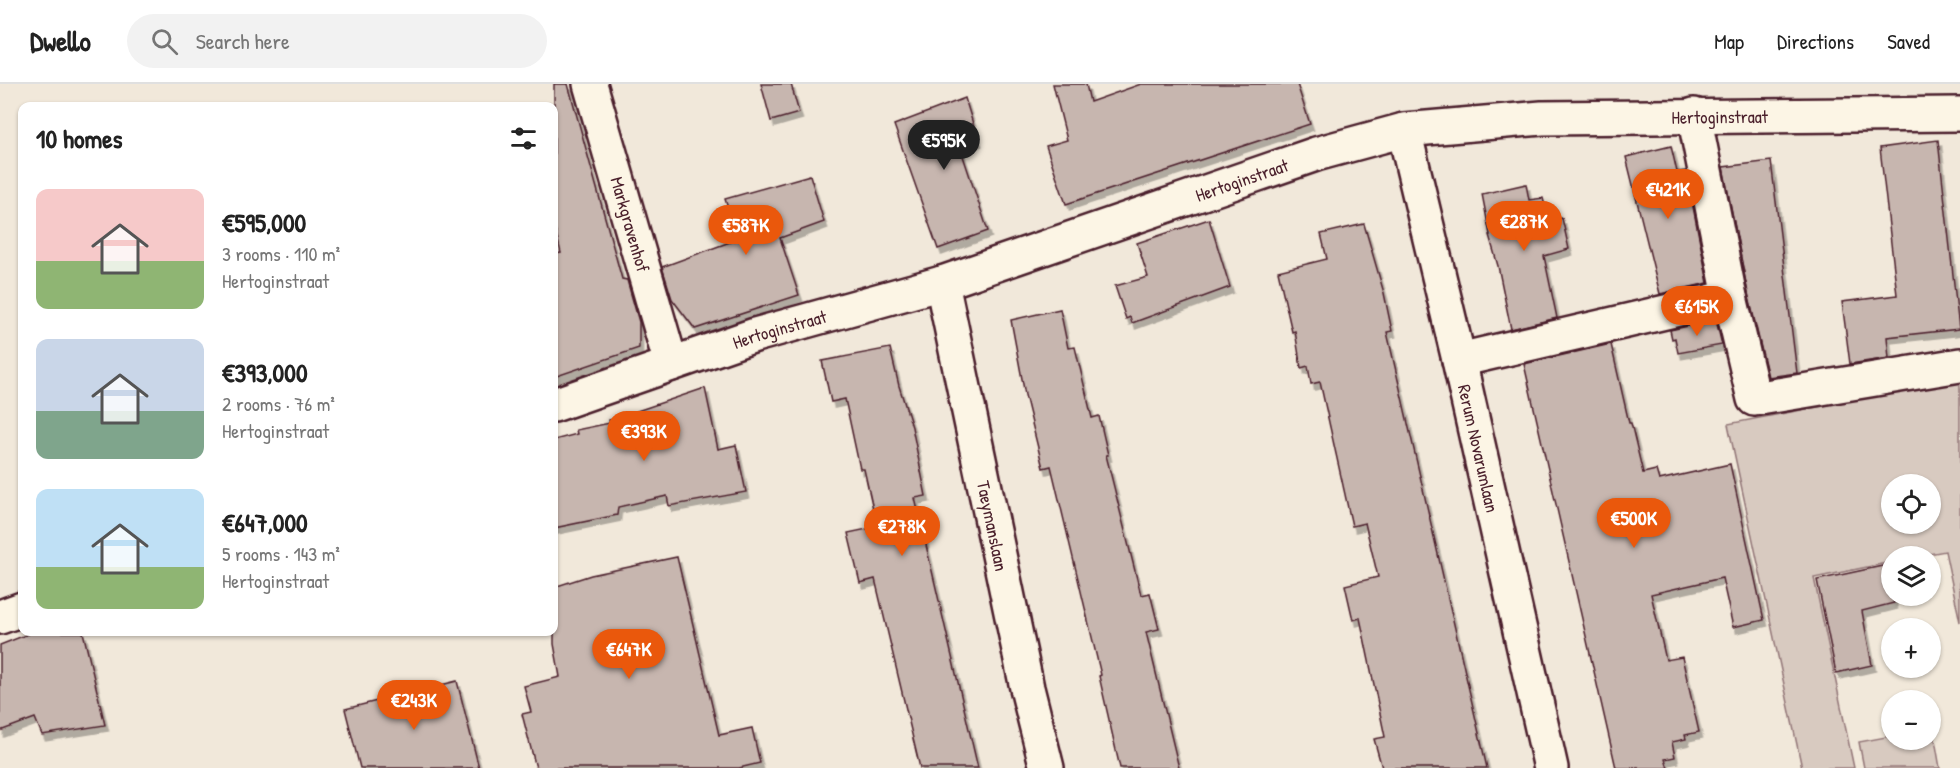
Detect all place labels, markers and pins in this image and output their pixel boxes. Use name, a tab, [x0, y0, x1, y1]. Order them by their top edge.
pin: €595K	[902, 120, 986, 171]
pin: €421K	[1626, 169, 1710, 220]
pin: €287K	[1482, 201, 1566, 252]
pin: €587K	[704, 205, 788, 256]
pin: €615K	[1655, 286, 1739, 337]
pin: €393K	[602, 411, 686, 462]
pin: €500K	[1592, 498, 1676, 549]
pin: €278K	[860, 506, 944, 557]
pin: €647K	[587, 629, 671, 680]
pin: €243K	[372, 680, 456, 731]

